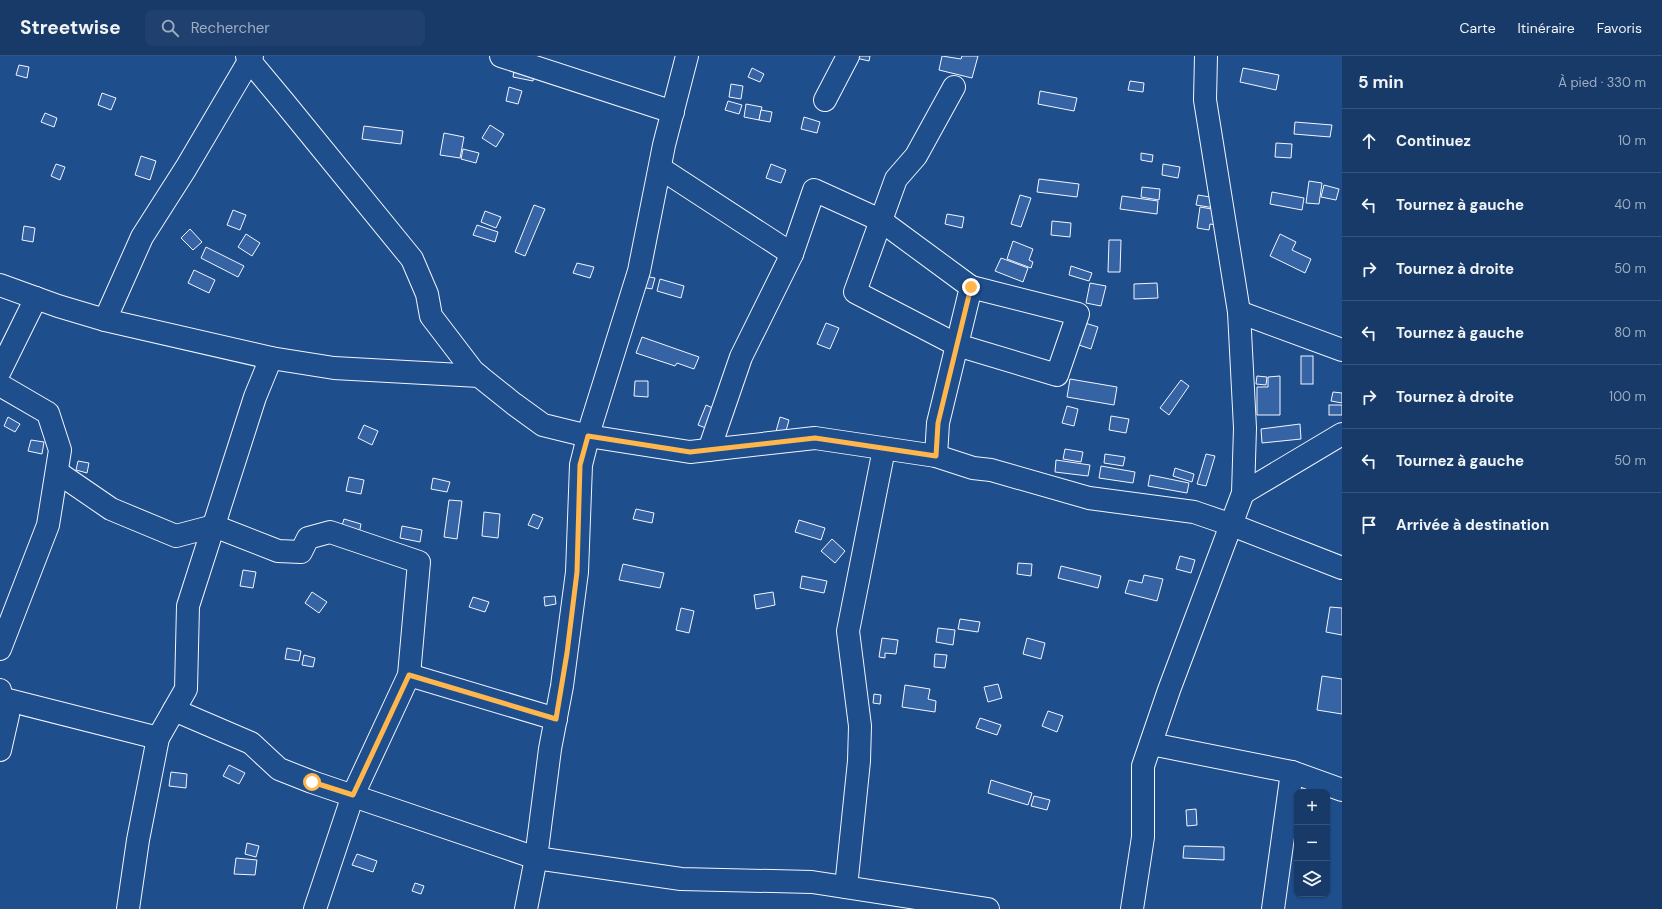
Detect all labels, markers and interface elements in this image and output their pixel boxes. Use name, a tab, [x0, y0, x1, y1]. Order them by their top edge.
search box	[145, 10, 425, 46]
text: Streetwise	[20, 15, 121, 40]
icon: search	[159, 17, 181, 39]
text: Rechercher	[191, 18, 270, 38]
text: Carte	[1460, 19, 1496, 37]
text: Itinéraire	[1518, 19, 1575, 37]
text: Favoris	[1597, 19, 1642, 37]
text: 5 min	[1358, 71, 1404, 93]
text: À pied · 330 m	[1558, 74, 1646, 91]
icon: ahead	[1358, 130, 1380, 152]
text: Continuez	[1396, 131, 1471, 151]
text: 10 m	[1618, 132, 1646, 149]
icon: left	[1358, 194, 1380, 216]
text: Tournez à gauche	[1396, 195, 1524, 215]
text: 40 m	[1614, 196, 1646, 213]
icon: right	[1358, 258, 1380, 280]
text: Tournez à droite	[1396, 259, 1514, 279]
text: 50 m	[1614, 260, 1646, 277]
route end	[962, 278, 980, 296]
icon: left	[1358, 322, 1380, 344]
text: Tournez à gauche	[1396, 323, 1524, 343]
text: 80 m	[1614, 324, 1646, 341]
icon: right	[1358, 386, 1380, 408]
text: Tournez à droite	[1396, 387, 1514, 407]
text: 100 m	[1609, 388, 1646, 405]
icon: left	[1358, 450, 1380, 472]
text: Tournez à gauche	[1396, 451, 1524, 471]
text: 50 m	[1614, 452, 1646, 469]
icon: arrive	[1358, 514, 1380, 536]
text: Arrivée à destination	[1396, 515, 1549, 535]
route start	[303, 773, 321, 791]
map controls	[1294, 789, 1330, 897]
button: +	[1294, 789, 1330, 825]
button: −	[1294, 825, 1330, 861]
button: layers	[1294, 861, 1330, 897]

